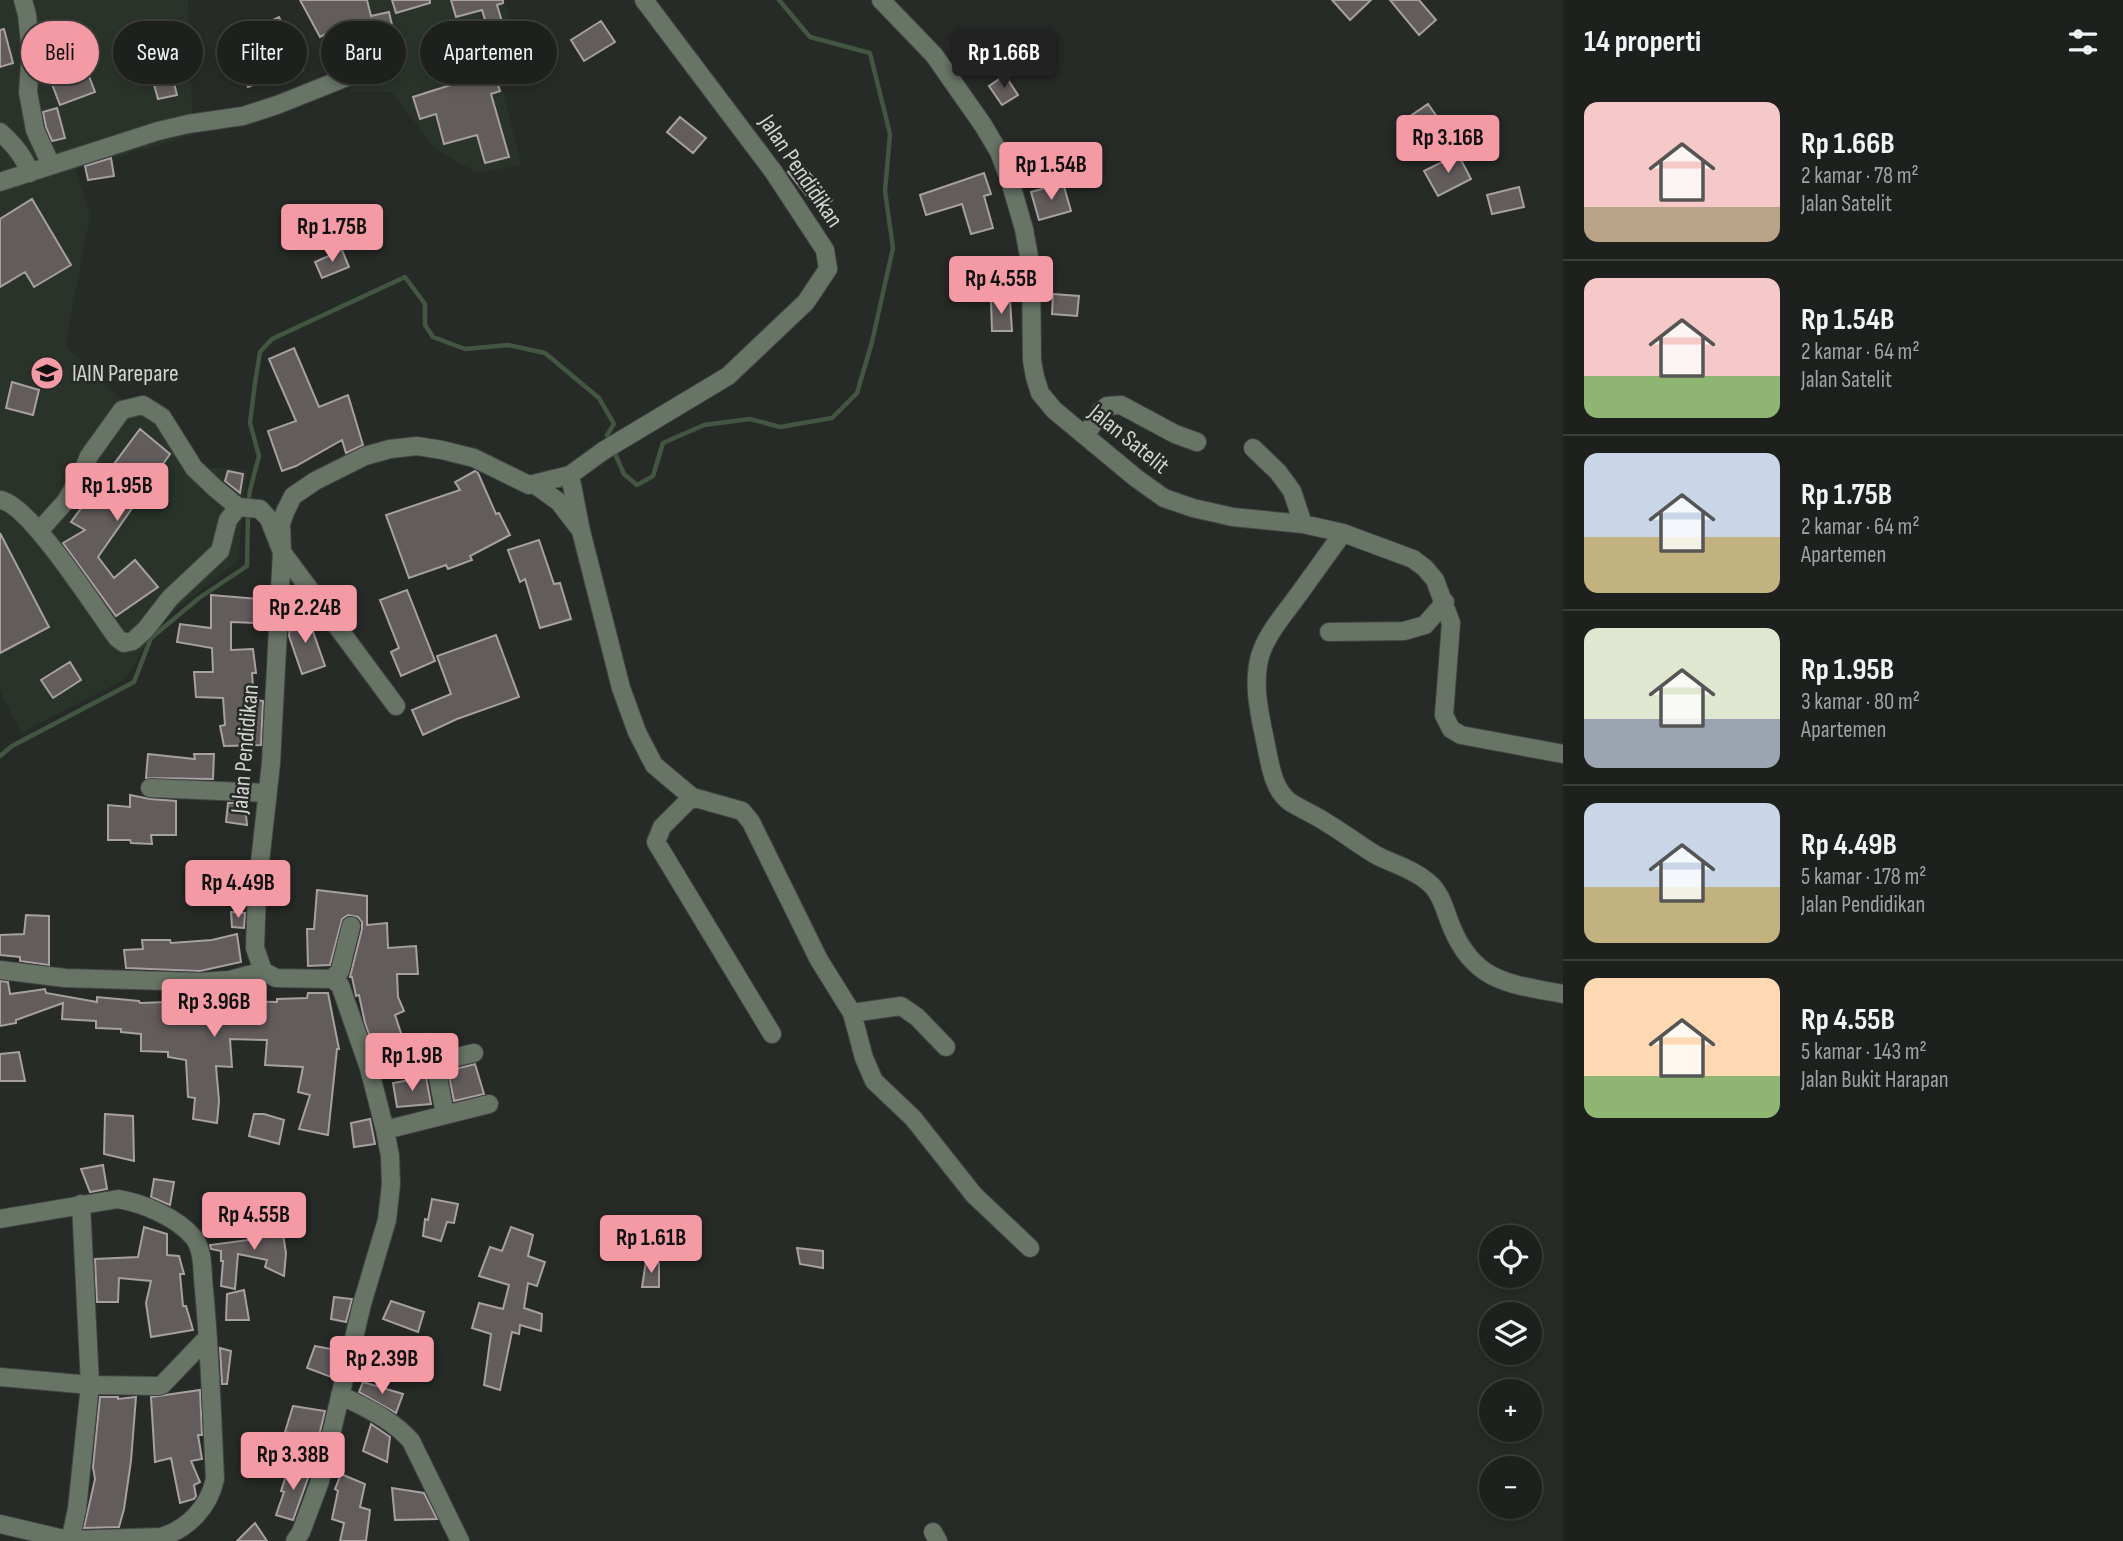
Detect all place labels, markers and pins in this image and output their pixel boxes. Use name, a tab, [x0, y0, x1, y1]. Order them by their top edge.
pin: Rp 1.66B	[932, 31, 1076, 90]
pin: Rp 3.16B	[1376, 116, 1520, 175]
pin: Rp 1.54B	[979, 142, 1123, 202]
pin: Rp 1.75B	[260, 204, 404, 264]
pin: Rp 4.55B	[929, 256, 1073, 316]
school or university icon: IAIN Parepare	[28, 354, 66, 392]
place label: IAIN Parepare	[72, 359, 179, 388]
pin: Rp 1.95B	[45, 463, 189, 523]
pin: Rp 2.24B	[233, 586, 377, 645]
pin: Rp 4.49B	[166, 860, 310, 920]
pin: Rp 3.96B	[142, 979, 286, 1039]
pin: Rp 1.9B	[347, 1034, 477, 1093]
pin: Rp 4.55B	[182, 1192, 326, 1252]
pin: Rp 1.61B	[579, 1216, 723, 1275]
pin: Rp 2.39B	[310, 1336, 454, 1396]
pin: Rp 3.38B	[221, 1432, 365, 1492]

